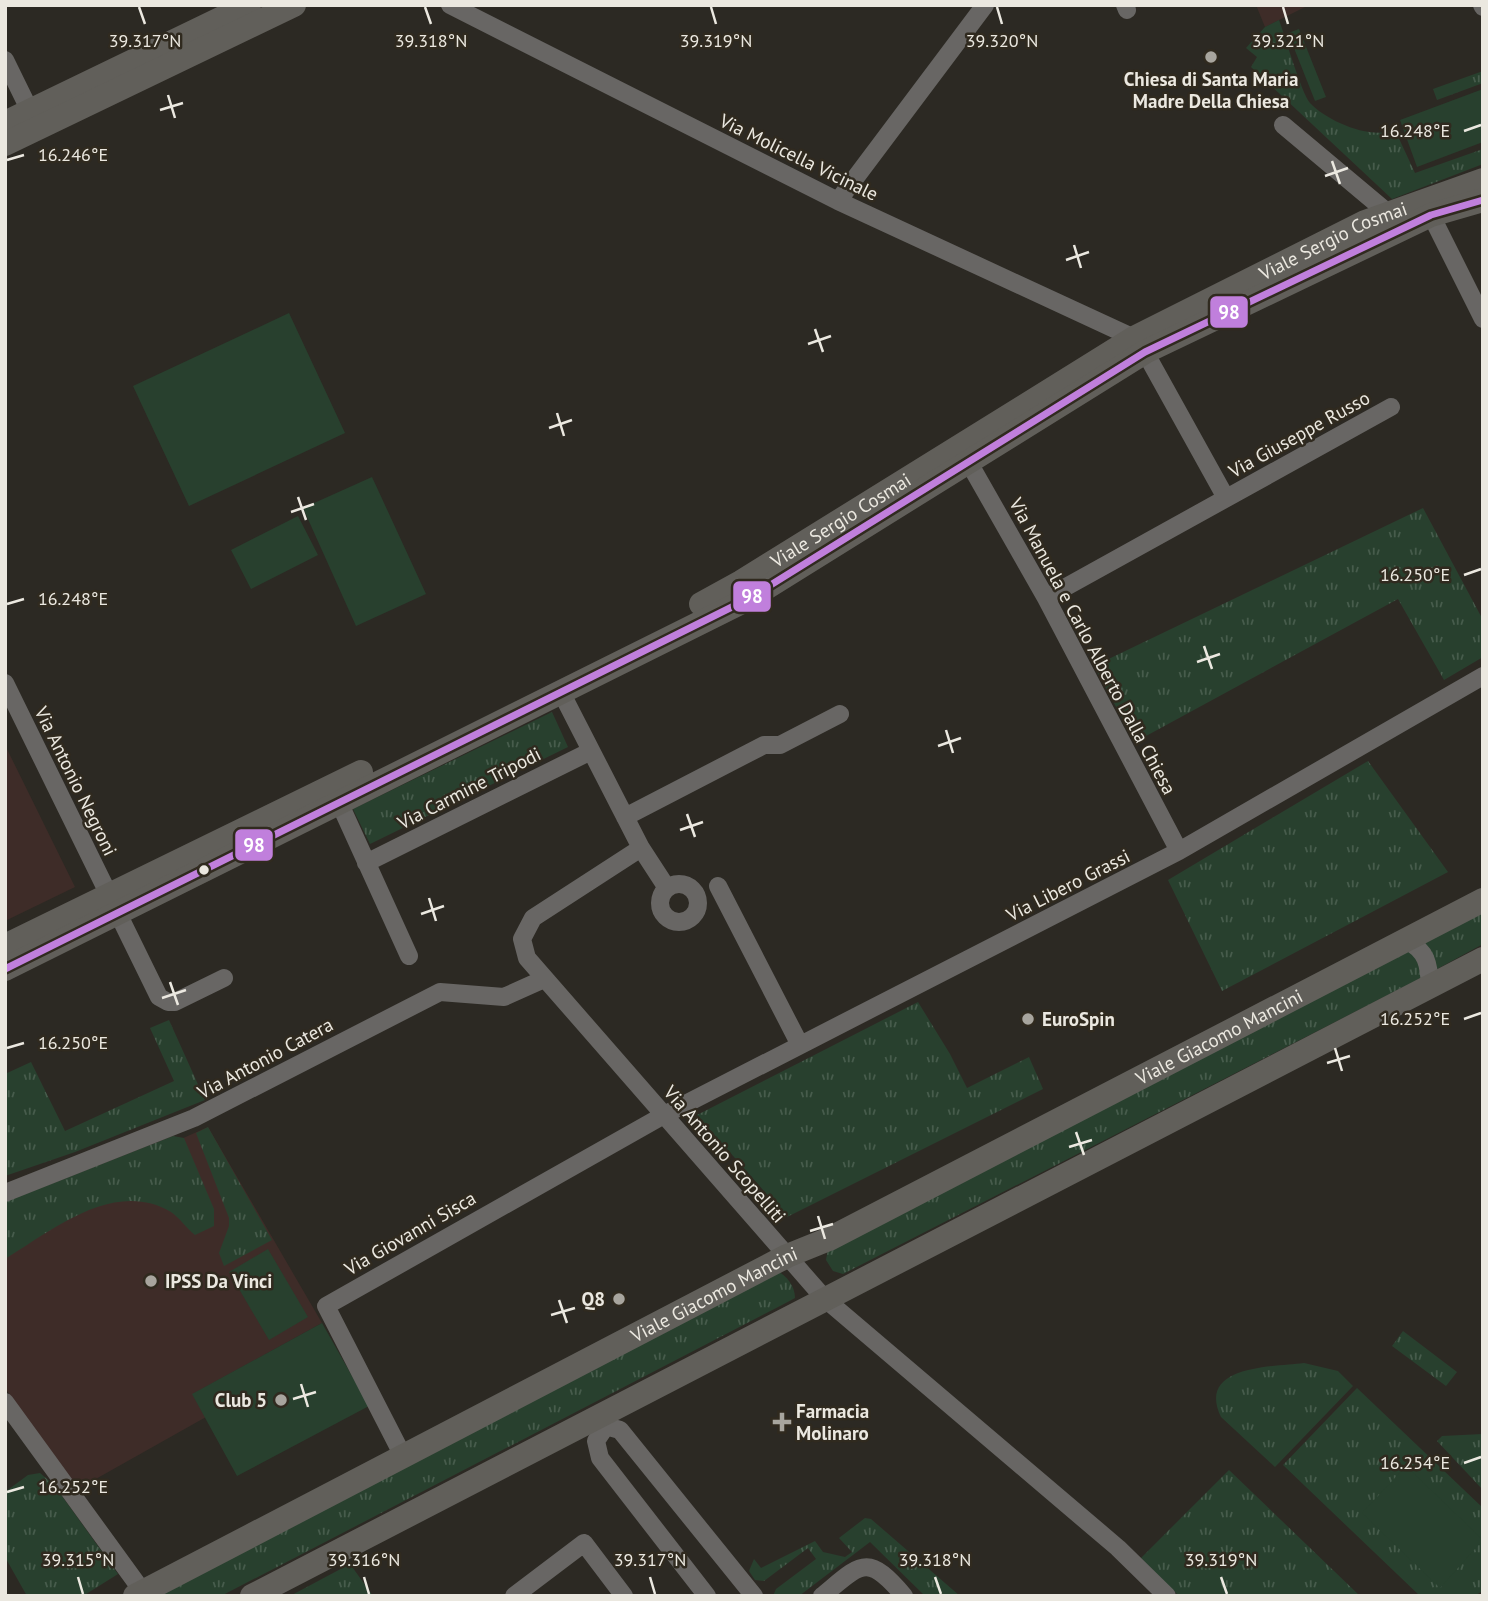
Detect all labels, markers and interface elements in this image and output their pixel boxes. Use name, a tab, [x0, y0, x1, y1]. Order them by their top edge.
text: 39.317°N	[109, 29, 181, 52]
text: 39.318°N	[395, 29, 467, 52]
text: 39.319°N	[680, 29, 752, 52]
text: 39.320°N	[966, 29, 1038, 52]
text: 39.321°N	[1252, 29, 1324, 52]
marker: Chiesa di Santa Maria Madre Della Chiesa	[1203, 49, 1219, 65]
place label: Chiesa di Santa Maria Madre Della Chiesa	[1124, 67, 1298, 113]
street label: Via Molicella Vicinale	[715, 108, 882, 206]
text: 16.248°E	[1380, 119, 1450, 142]
text: 16.246°E	[38, 143, 108, 166]
street label: Viale Sergio Cosmai	[1254, 196, 1410, 286]
line badge: 98	[1209, 295, 1249, 329]
text: 98	[1218, 300, 1240, 324]
street label: Via Giuseppe Russo	[1223, 385, 1374, 483]
street label: Viale Sergio Cosmai	[765, 468, 915, 573]
street label: Via Manuela e Carlo Alberto Dalla Chiesa	[1004, 493, 1182, 798]
text: 16.250°E	[1380, 563, 1450, 586]
line badge: 98	[732, 580, 772, 613]
text: 98	[741, 584, 763, 608]
text: 16.248°E	[38, 587, 108, 610]
street label: Via Antonio Negroni	[29, 702, 123, 860]
street label: Via Carmine Tripodi	[392, 742, 545, 835]
line badge: 98	[234, 828, 274, 862]
text: 98	[243, 833, 265, 857]
street label: Via Libero Grassi	[1001, 844, 1134, 927]
unlabelled marker	[197, 863, 211, 877]
street label: Viale Giacomo Mancini	[1131, 984, 1307, 1090]
place label: EuroSpin	[1042, 1007, 1115, 1031]
text: 16.252°E	[1380, 1007, 1450, 1030]
marker: EuroSpin	[1020, 1011, 1036, 1027]
street label: Via Antonio Catera	[192, 1012, 337, 1104]
text: 16.250°E	[38, 1031, 108, 1054]
street label: Via Antonio Scopelliti	[658, 1080, 791, 1228]
street label: Via Giovanni Sisca	[339, 1186, 480, 1281]
street label: Viale Giacomo Mancini	[626, 1241, 801, 1348]
place label: IPSS Da Vinci	[165, 1269, 272, 1293]
marker: IPSS Da Vinci	[143, 1273, 159, 1289]
place label: Q8	[581, 1287, 605, 1311]
marker: Q8	[611, 1291, 627, 1307]
place label: Club 5	[215, 1388, 267, 1412]
marker: Club 5	[273, 1392, 289, 1408]
place label: Farmacia Molinaro	[796, 1399, 869, 1445]
marker: Farmacia Molinaro	[774, 1414, 790, 1430]
text: 16.254°E	[1380, 1451, 1450, 1474]
text: 16.252°E	[38, 1475, 108, 1498]
text: 39.315°N	[42, 1548, 114, 1571]
text: 39.316°N	[328, 1548, 400, 1571]
text: 39.317°N	[614, 1548, 686, 1571]
text: 39.318°N	[899, 1548, 971, 1571]
text: 39.319°N	[1185, 1548, 1257, 1571]

